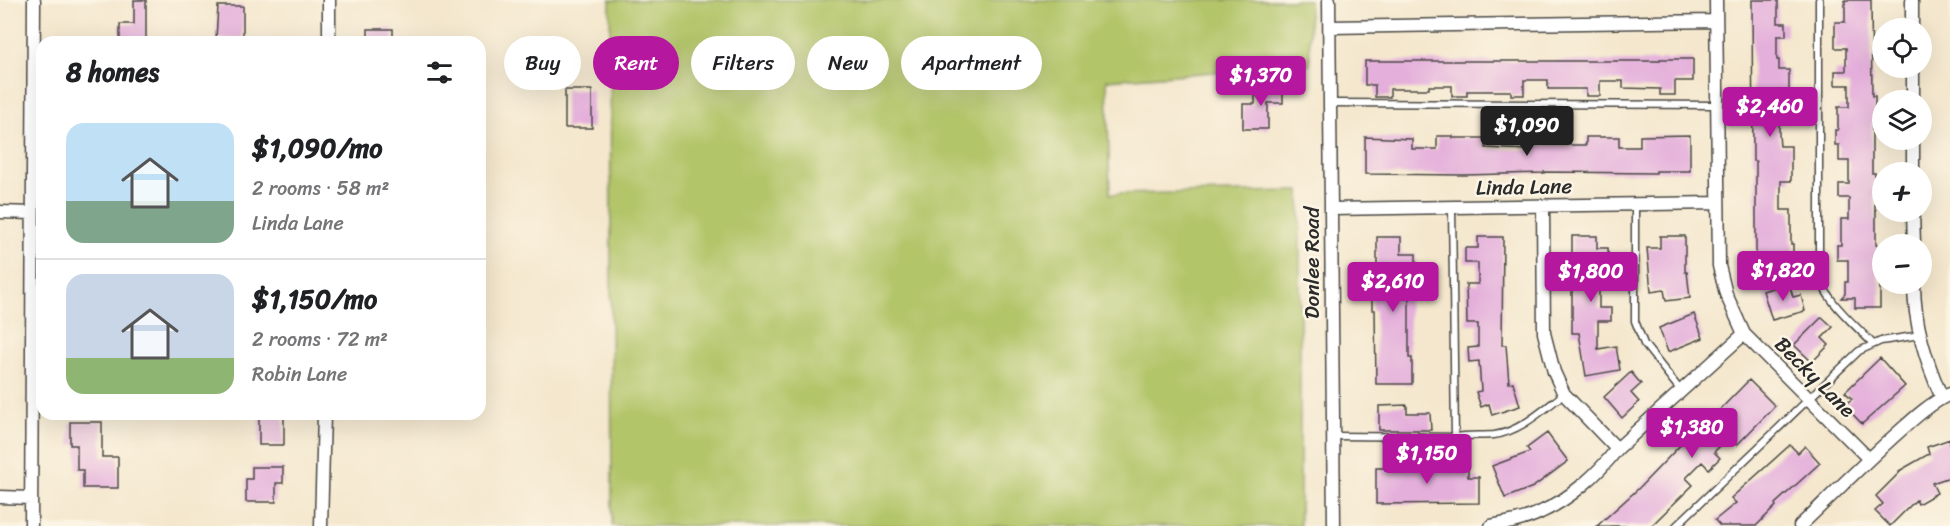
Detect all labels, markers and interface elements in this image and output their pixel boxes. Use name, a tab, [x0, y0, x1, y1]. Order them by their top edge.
map controls	[1872, 18, 1932, 294]
button: locate	[1872, 18, 1932, 78]
chip: Buy	[504, 36, 581, 90]
chip: Rent	[593, 36, 679, 90]
chip: Filters	[691, 36, 795, 90]
chip: New	[807, 36, 889, 90]
chip: Apartment	[901, 36, 1042, 90]
text: 8 homes	[66, 49, 159, 95]
icon: filters	[423, 56, 456, 89]
pin: $1,370	[1212, 56, 1310, 107]
text: $1,370	[1230, 58, 1292, 93]
pin: $2,460	[1721, 87, 1819, 138]
text: $2,460	[1737, 89, 1803, 124]
button: layers	[1872, 90, 1932, 150]
pin: $1,090	[1478, 106, 1576, 157]
text: $1,090	[1495, 108, 1559, 143]
text: $1,090/mo	[252, 125, 383, 171]
icon: home	[114, 147, 186, 219]
button: +	[1872, 162, 1932, 222]
street label: Linda Lane	[1476, 167, 1573, 207]
text: 2 rooms · 58 m²	[252, 171, 389, 206]
street label: Donlee Road	[1293, 205, 1331, 319]
text: Linda Lane	[252, 206, 344, 241]
button: −	[1872, 234, 1932, 294]
pin: $1,820	[1734, 251, 1832, 302]
pin: $1,800	[1542, 252, 1640, 303]
text: $1,820	[1751, 253, 1815, 288]
text: $1,800	[1559, 254, 1623, 289]
pin: $2,610	[1344, 262, 1442, 313]
text: $2,610	[1362, 264, 1424, 299]
text: $1,150/mo	[252, 276, 377, 322]
icon: home	[114, 298, 186, 370]
text: 2 rooms · 72 m²	[252, 322, 388, 357]
street label: Becky Lane	[1765, 327, 1865, 427]
text: Robin Lane	[252, 357, 347, 392]
pin: $1,380	[1643, 408, 1741, 459]
text: $1,380	[1660, 410, 1724, 445]
pin: $1,150	[1378, 434, 1476, 485]
text: $1,150	[1397, 436, 1457, 471]

